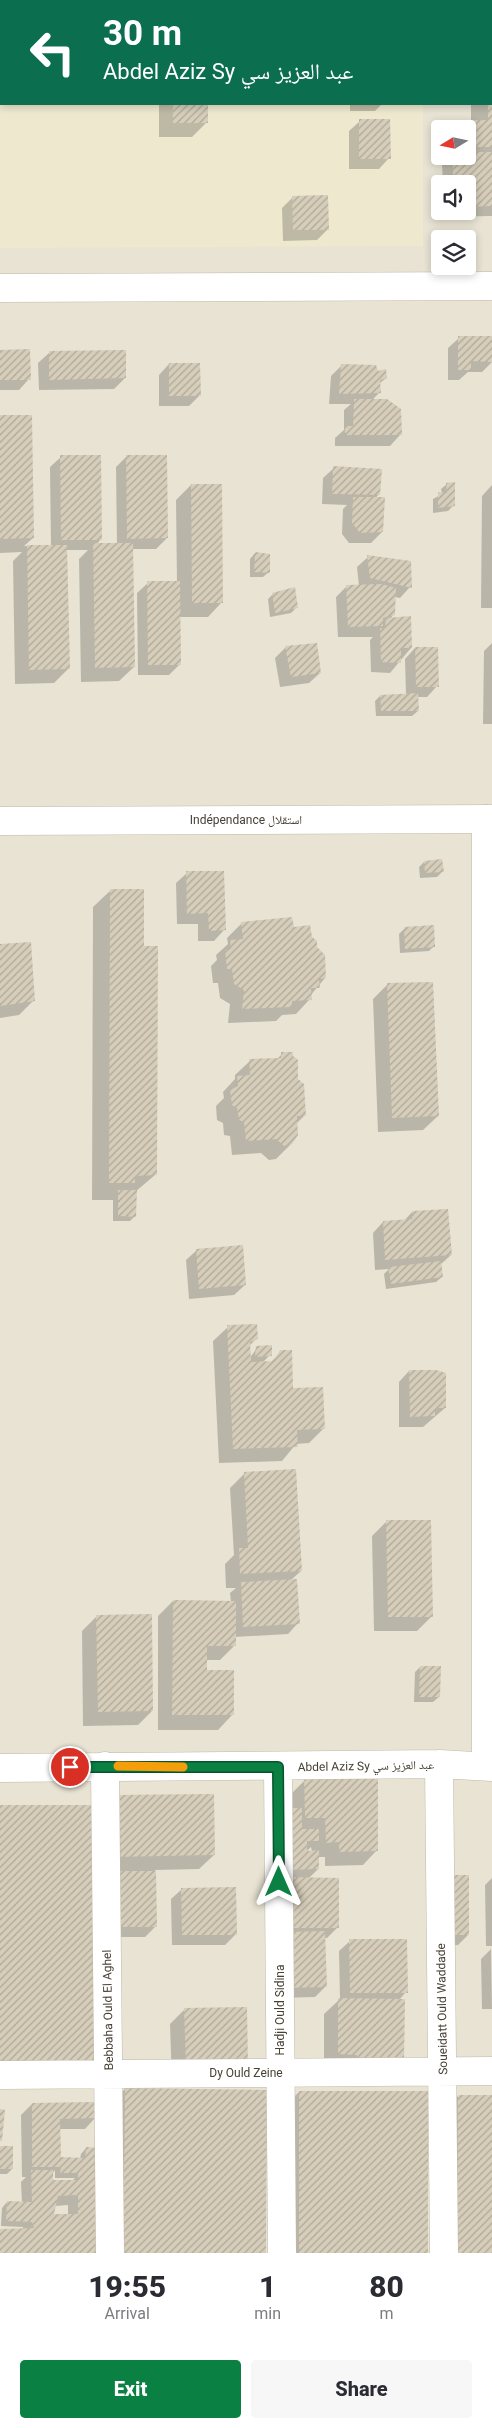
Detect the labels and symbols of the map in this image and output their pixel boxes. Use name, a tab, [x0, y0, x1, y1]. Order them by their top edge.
north arrow	[431, 120, 476, 165]
street label: Indépendance استقلال	[190, 813, 302, 827]
pin	[49, 1746, 91, 1788]
street label: Abdel Aziz Sy عبد العزيز سي	[298, 1758, 434, 1777]
position arrow	[252, 1855, 304, 1907]
street label: Soueidatt Ould Waddade	[434, 1943, 450, 2075]
street label: Bebbaha Ould El Aghel	[100, 1950, 116, 2070]
street label: Hadji Ould Sidina	[273, 1964, 287, 2056]
street label: Dy Ould Zeine	[209, 2066, 283, 2080]

